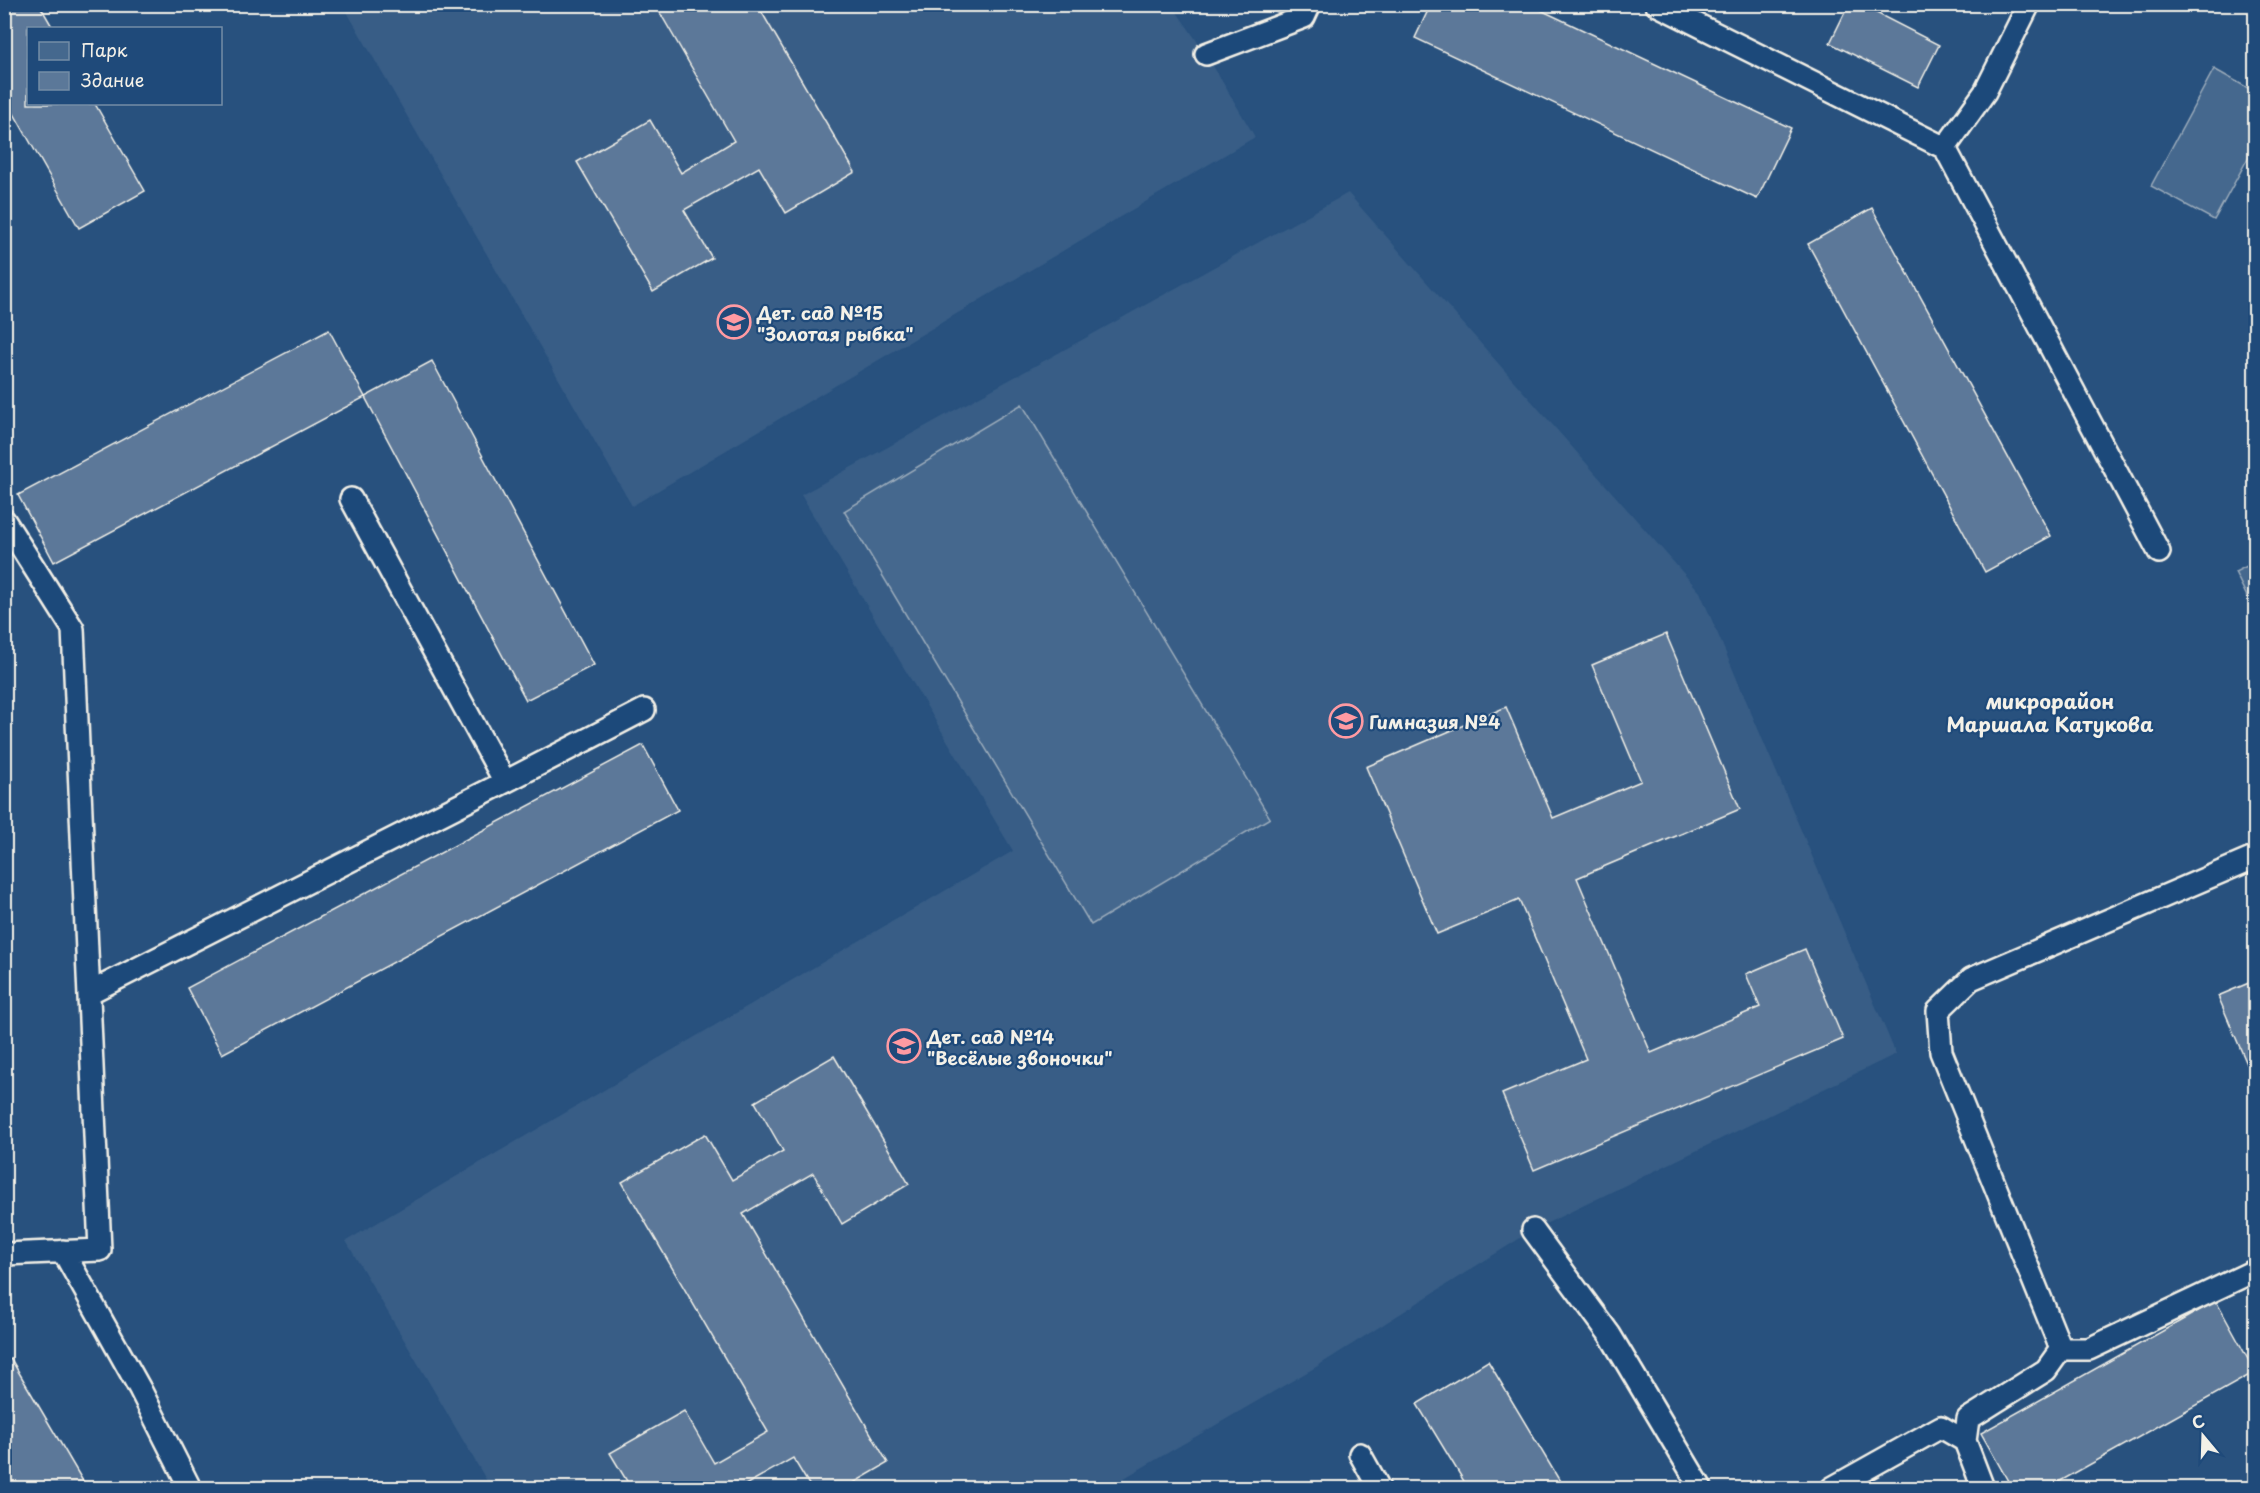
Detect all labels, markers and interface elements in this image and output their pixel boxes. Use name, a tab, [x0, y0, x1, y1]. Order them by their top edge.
legend	[27, 27, 222, 105]
text: Парк	[81, 36, 128, 63]
text: Здание	[81, 66, 144, 93]
place label: Дет. сад №15 "Золотая рыбка"	[756, 299, 914, 347]
school or university icon: Дет. сад №15 "Золотая рыбка"	[716, 304, 752, 340]
district label: микрорайон Маршала Катукова	[1947, 686, 2154, 739]
school or university icon: Гимназия №4	[1328, 703, 1364, 739]
place label: Гимназия №4	[1369, 708, 1500, 735]
place label: Дет. сад №14 "Весёлые звоночки"	[926, 1023, 1113, 1071]
school or university icon: Дет. сад №14 "Весёлые звоночки"	[886, 1028, 922, 1064]
north arrow	[2173, 1406, 2233, 1466]
text: С	[2188, 1408, 2207, 1434]

